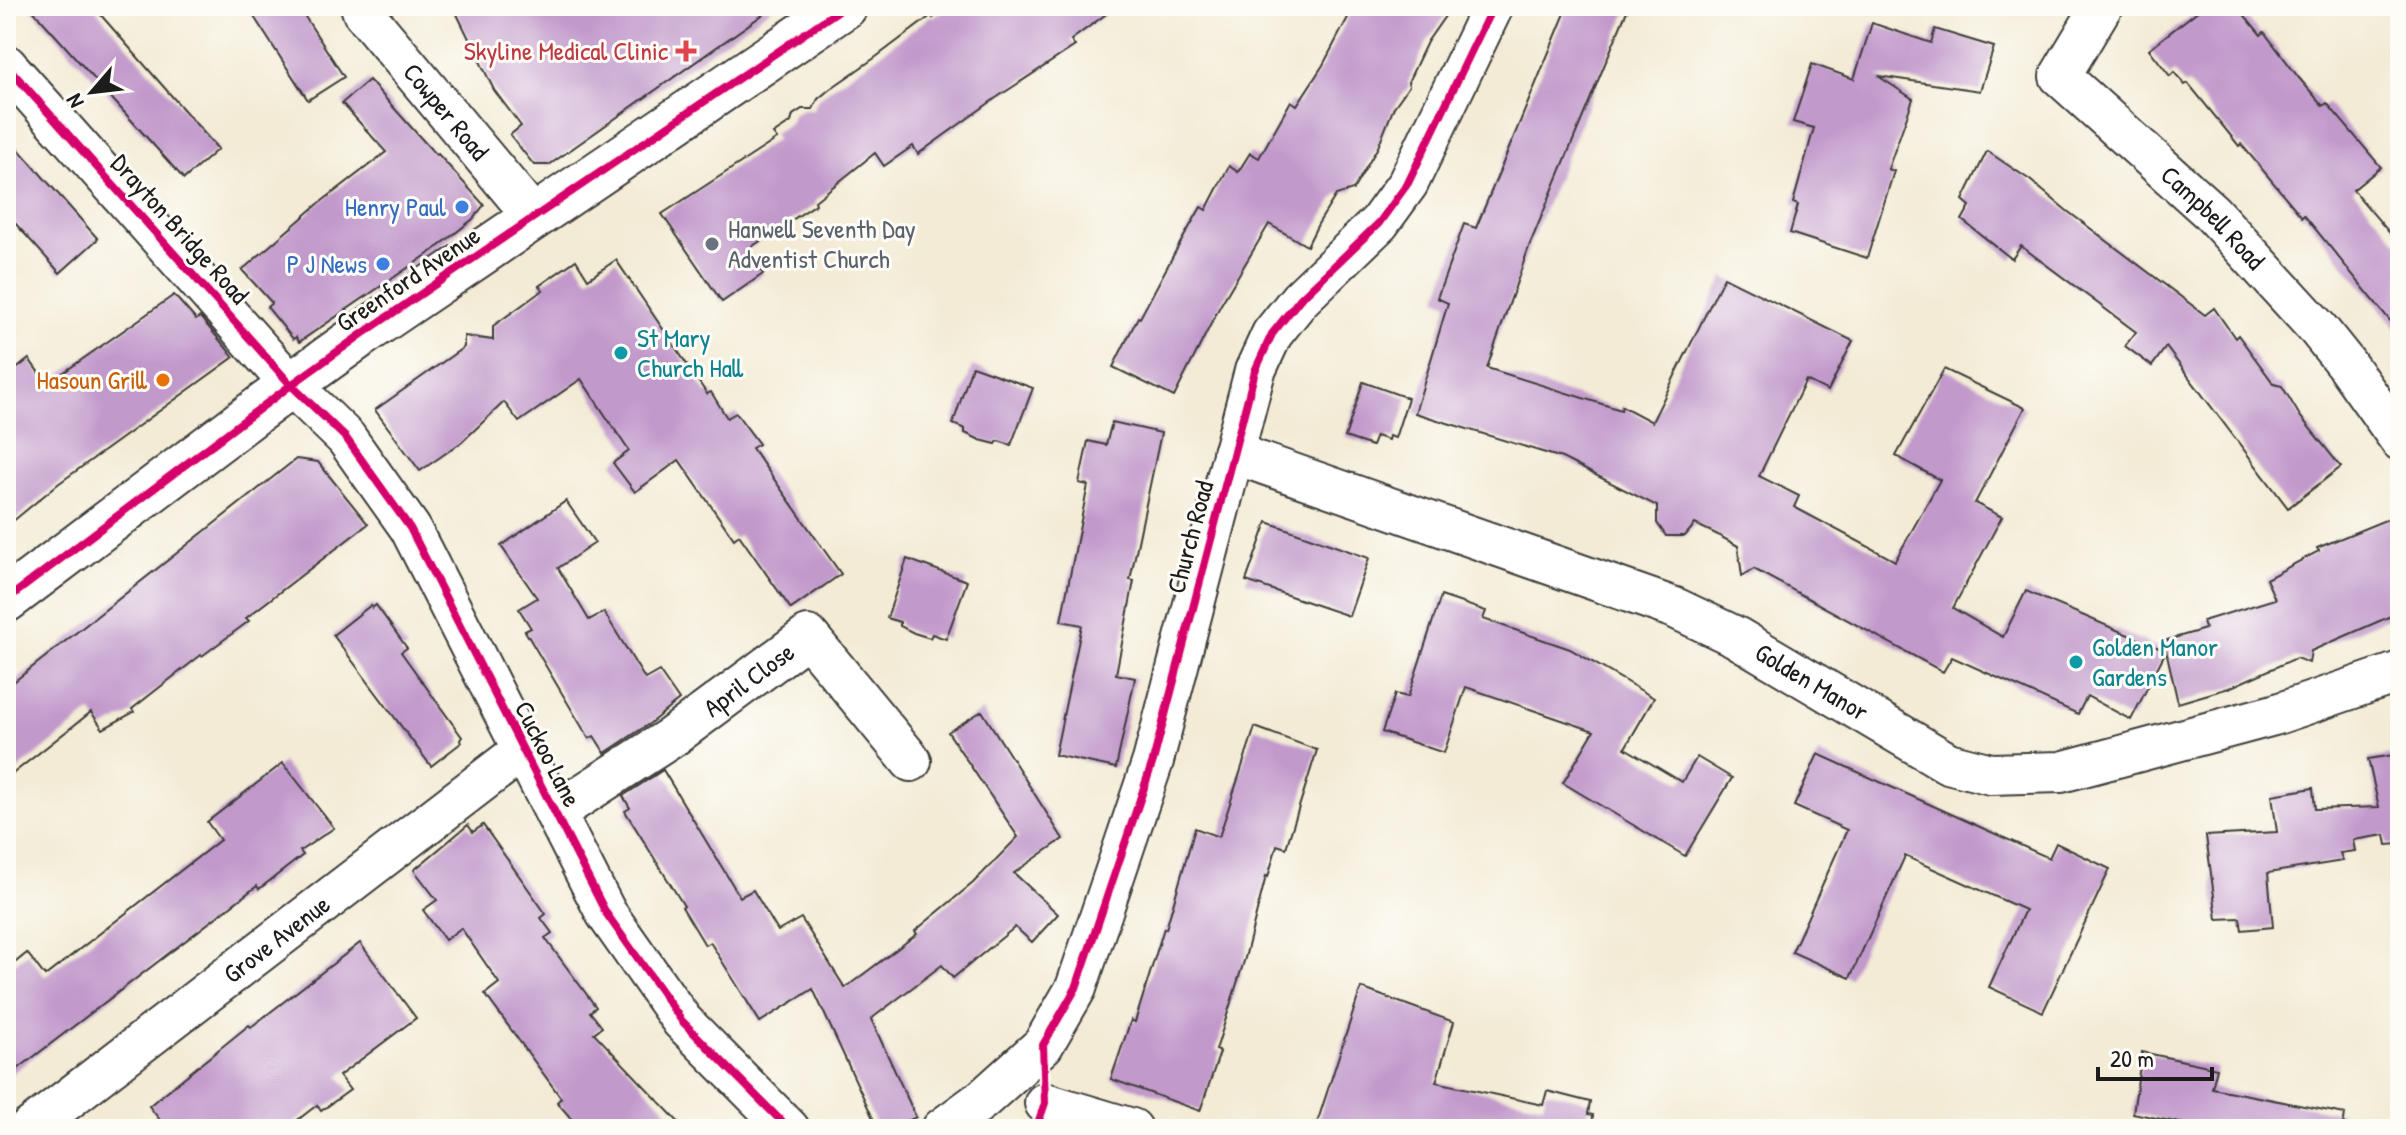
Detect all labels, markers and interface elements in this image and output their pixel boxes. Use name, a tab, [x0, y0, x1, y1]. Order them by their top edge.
place label: Skyline Medical Clinic	[464, 33, 668, 68]
marker: Skyline Medical Clinic	[675, 40, 697, 62]
north arrow	[52, 52, 132, 132]
street label: Cowper Road	[396, 55, 497, 167]
text: N	[58, 89, 90, 114]
street label: Drayton Bridge Road	[104, 146, 257, 311]
street label: Campbell Road	[2154, 157, 2273, 277]
place label: Henry Paul	[345, 189, 446, 224]
marker: Henry Paul	[453, 198, 471, 216]
place label: Hanwell Seventh Day Adventist Church	[728, 211, 916, 276]
street label: Greenford Avenue	[329, 217, 487, 340]
marker: Hanwell Seventh Day Adventist Church	[703, 235, 721, 253]
place label: P J News	[287, 246, 367, 281]
marker: P J News	[374, 255, 392, 273]
place label: St Mary Church Hall	[637, 320, 744, 385]
marker: St Mary Church Hall	[612, 344, 630, 362]
place label: Hasoun Grill	[36, 362, 148, 397]
marker: Hasoun Grill	[154, 371, 172, 389]
street label: Church Road	[1158, 477, 1221, 597]
place label: Golden Manor Gardens	[2092, 629, 2218, 694]
street label: April Close	[696, 634, 801, 725]
street label: Golden Manor	[1749, 634, 1875, 729]
marker: Golden Manor Gardens	[2067, 653, 2085, 671]
street label: Cuckoo Lane	[507, 695, 590, 813]
street label: Grove Avenue	[216, 887, 337, 991]
scale bar	[2098, 1031, 2212, 1081]
text: 20 m	[2110, 1042, 2154, 1074]

